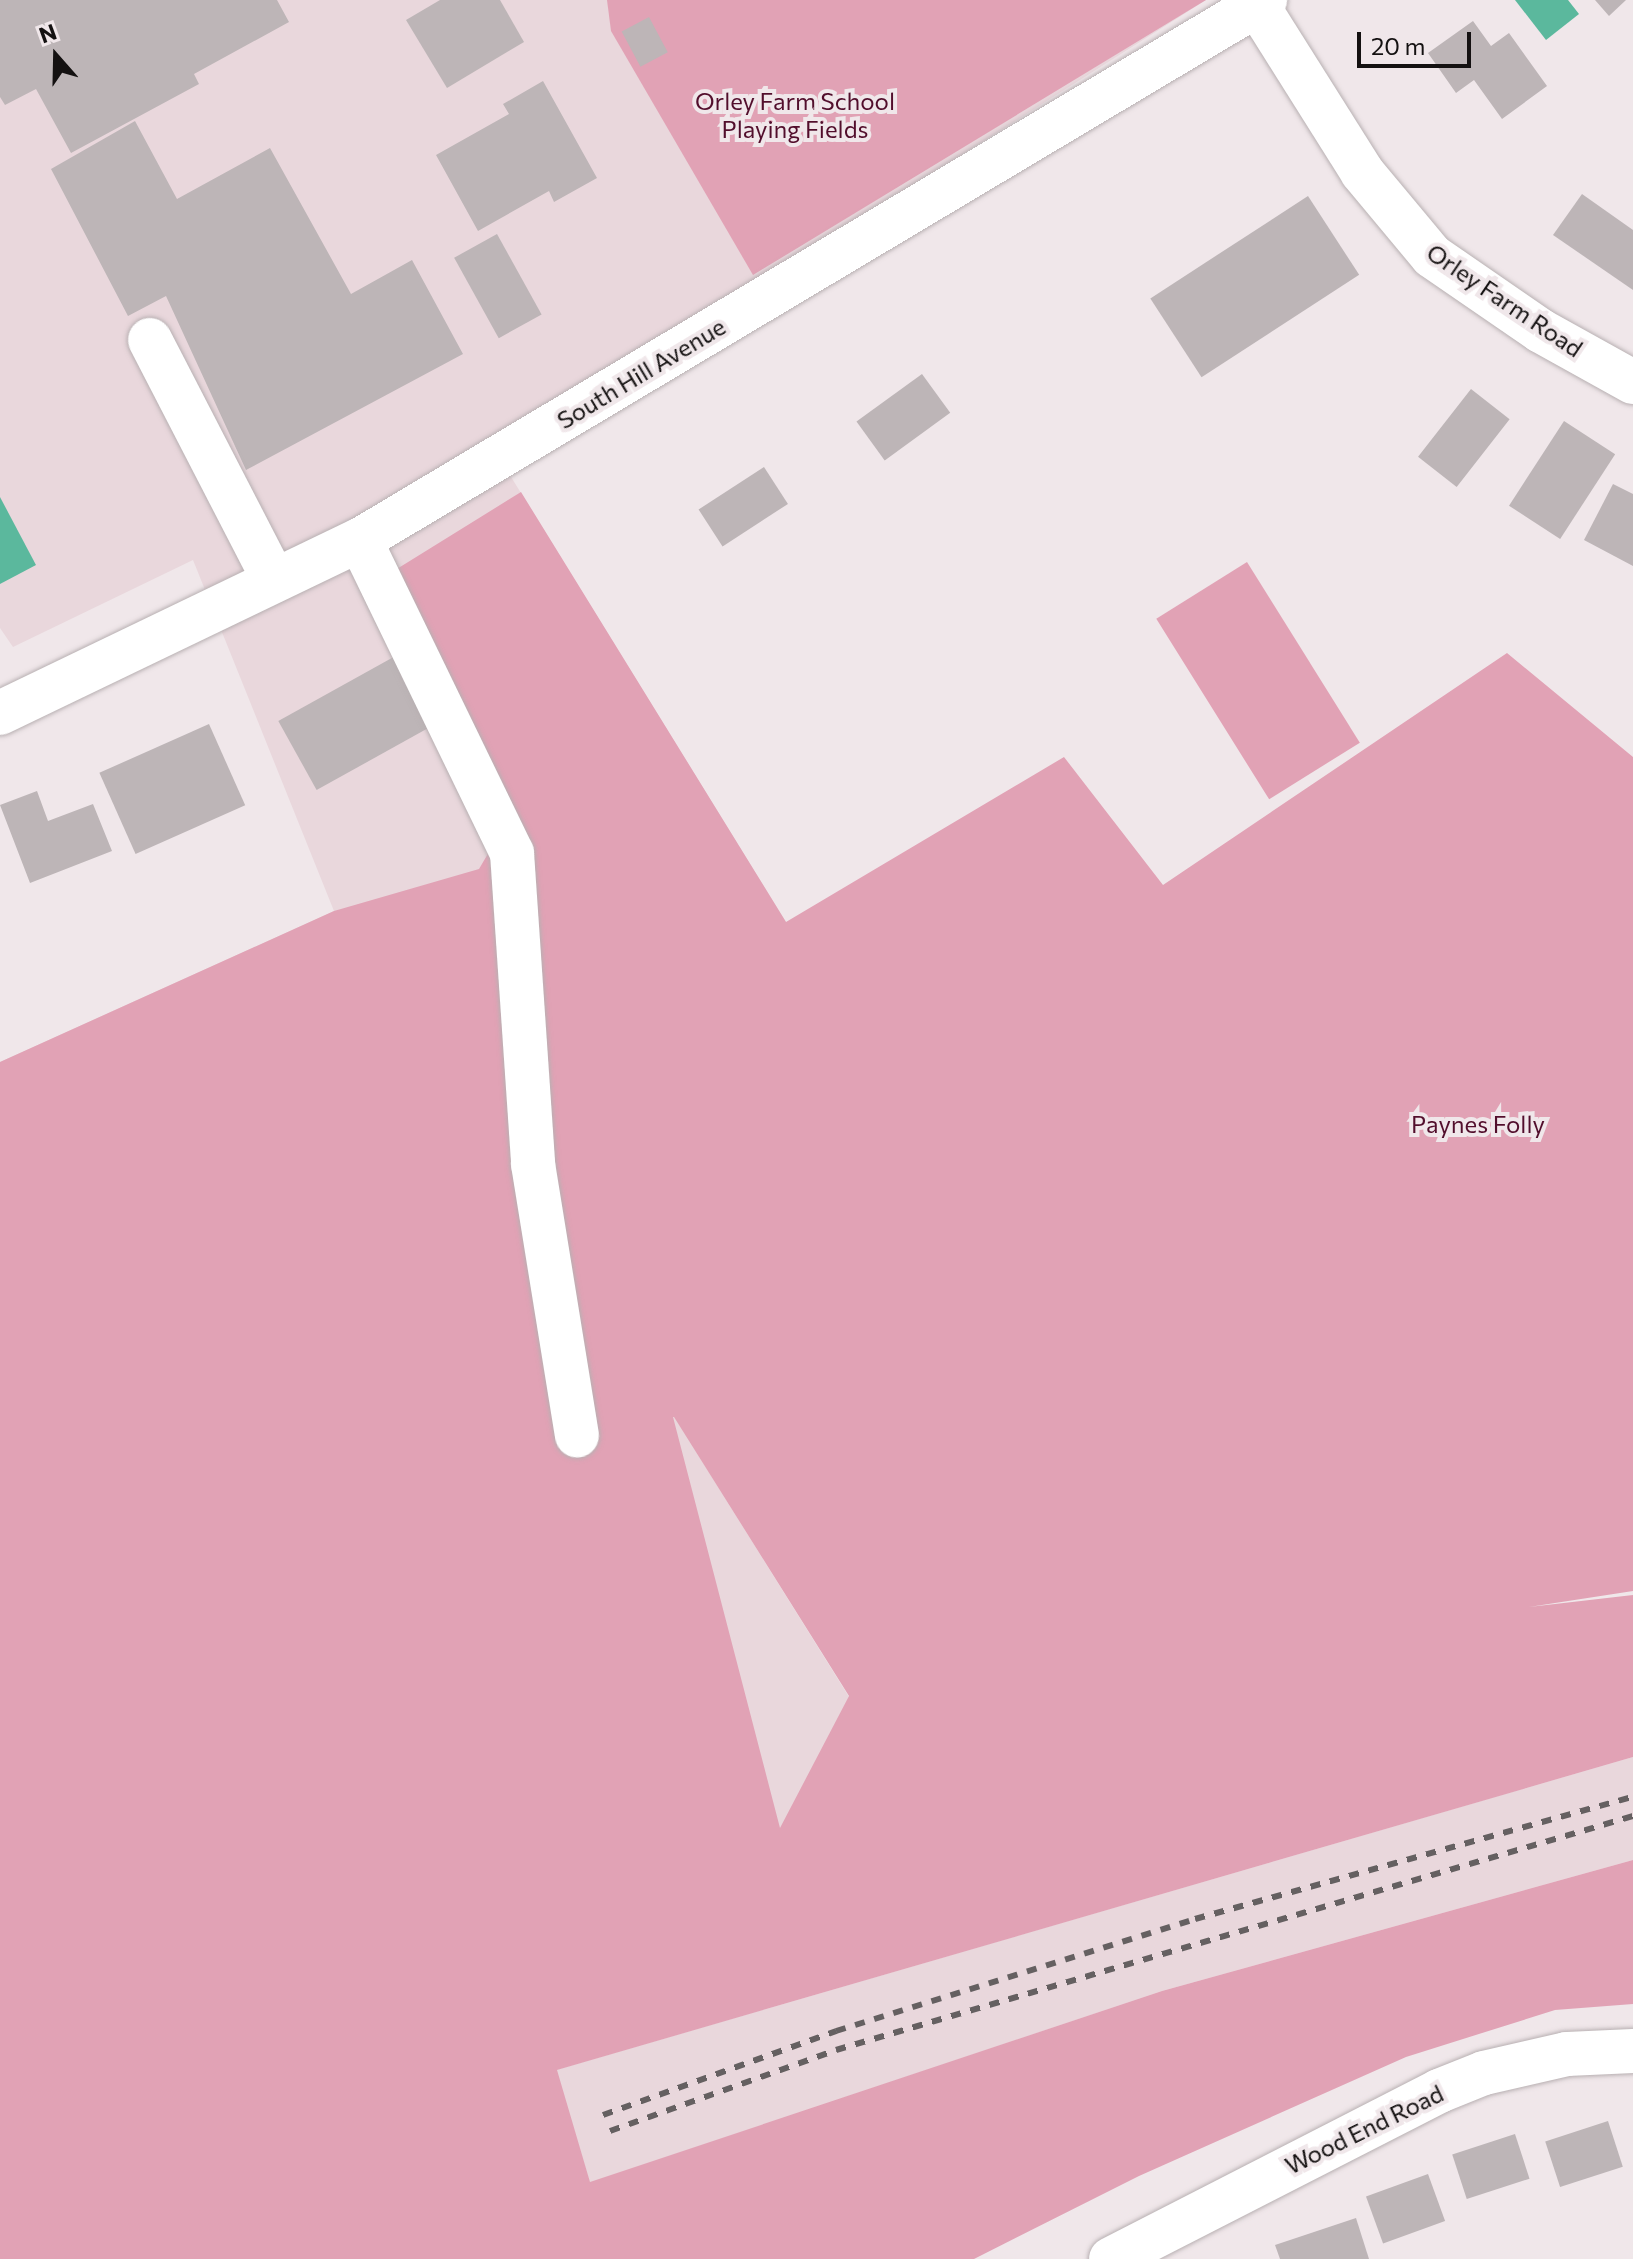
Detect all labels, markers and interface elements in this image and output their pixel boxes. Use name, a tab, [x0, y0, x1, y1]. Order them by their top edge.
north arrow	[16, 16, 96, 96]
scale bar	[1361, 16, 1475, 66]
text: N	[35, 17, 60, 48]
text: 20 m	[1371, 31, 1425, 60]
park label: Orley Farm School Playing Fields	[695, 87, 895, 143]
street label: Orley Farm Road	[1422, 237, 1588, 363]
street label: South Hill Avenue	[552, 311, 730, 435]
park label: Paynes Folly	[1411, 1110, 1545, 1138]
street label: Wood End Road	[1280, 2078, 1448, 2180]

